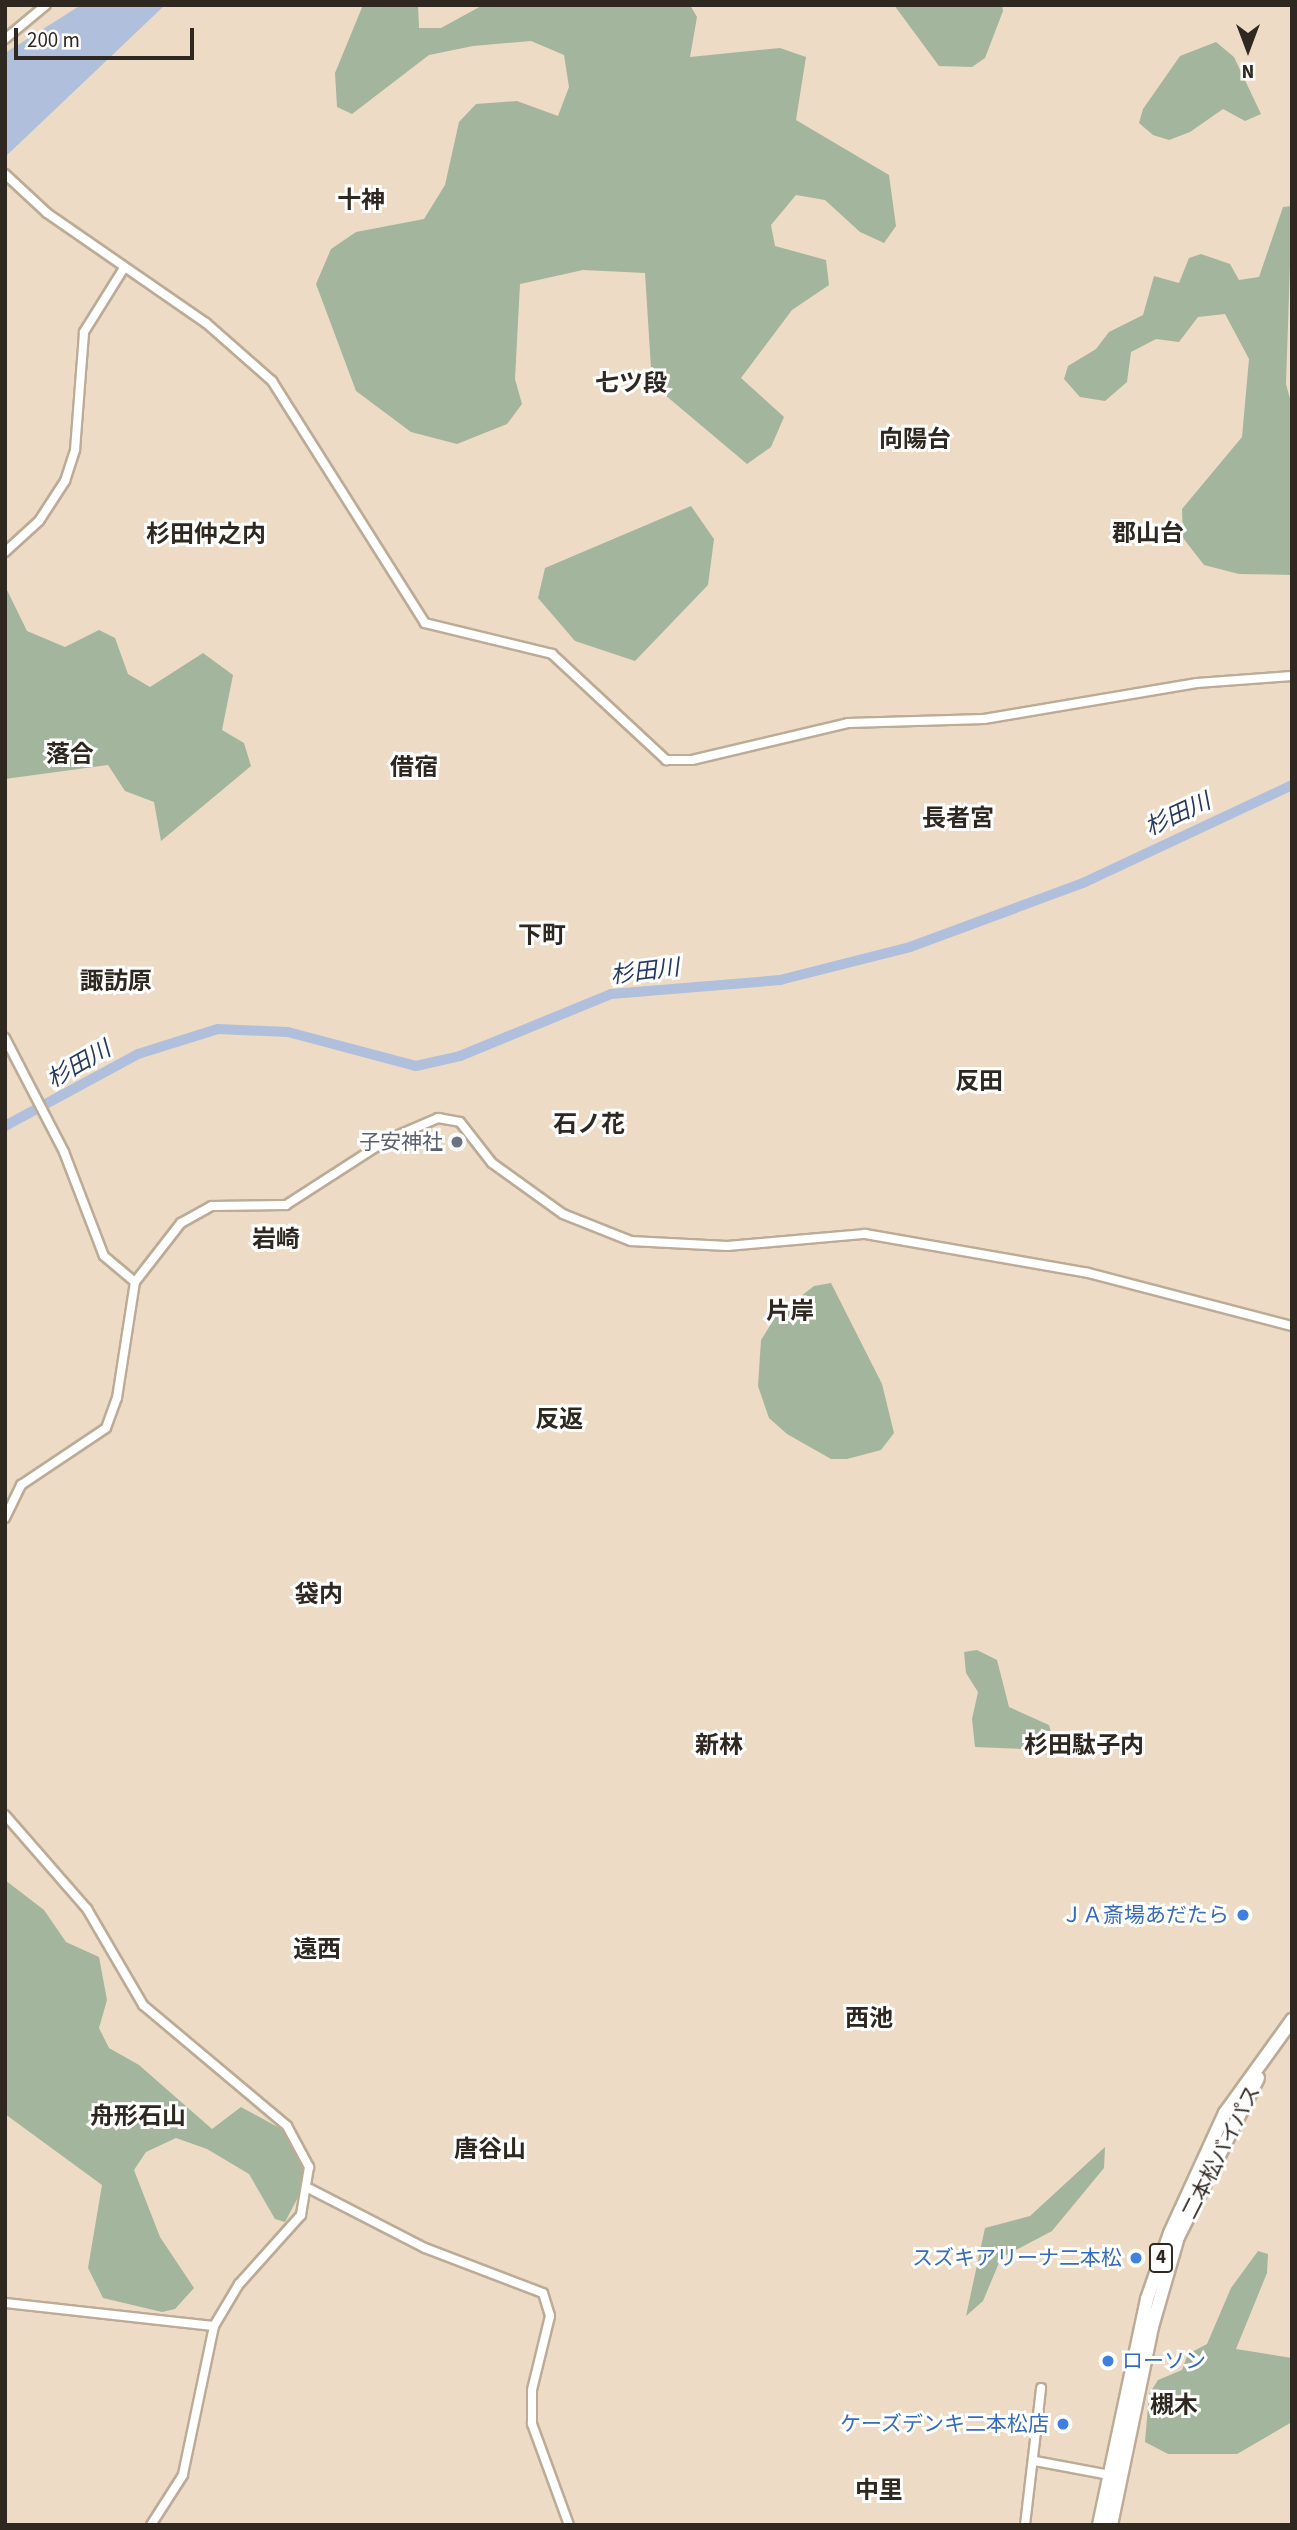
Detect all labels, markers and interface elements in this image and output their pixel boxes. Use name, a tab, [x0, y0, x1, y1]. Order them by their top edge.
scale bar	[18, 14, 198, 58]
north arrow	[1213, 14, 1283, 84]
text: 200 m	[27, 25, 80, 55]
text: N	[1242, 57, 1254, 84]
district label: 十神	[337, 187, 385, 215]
district label: 七ツ段	[595, 370, 667, 398]
district label: 向陽台	[879, 426, 951, 454]
district label: 郡山台	[1112, 520, 1184, 548]
district label: 杉田仲之内	[146, 521, 266, 549]
district label: 落合	[46, 741, 94, 769]
district label: 借宿	[390, 754, 438, 782]
water label: 杉田川	[1141, 788, 1215, 842]
district label: 長者宮	[922, 805, 994, 833]
district label: 下町	[518, 922, 566, 950]
water label: 杉田川	[609, 954, 681, 990]
district label: 諏訪原	[80, 968, 152, 996]
water label: 杉田川	[42, 1036, 116, 1094]
district label: 反田	[955, 1068, 1003, 1096]
district label: 石ノ花	[553, 1111, 625, 1139]
place label: 子安神社	[359, 1129, 443, 1155]
marker: 子安神社	[449, 1134, 465, 1150]
district label: 岩崎	[252, 1226, 300, 1254]
district label: 片岸	[766, 1298, 814, 1326]
district label: 反返	[535, 1406, 583, 1434]
district label: 袋内	[295, 1581, 343, 1609]
district label: 新林	[695, 1732, 743, 1760]
district label: 杉田駄子内	[1024, 1732, 1144, 1760]
place label: ＪＡ斎場あだたら	[1061, 1902, 1229, 1928]
marker: ＪＡ斎場あだたら	[1235, 1907, 1251, 1923]
district label: 遠西	[293, 1936, 341, 1964]
district label: 西池	[845, 2005, 893, 2033]
street label: 二本松バイパス	[1176, 2081, 1266, 2223]
district label: 舟形石山	[90, 2103, 186, 2131]
district label: 唐谷山	[454, 2136, 526, 2164]
road number: 4	[1149, 2242, 1173, 2274]
place label: スズキアリーナ二本松	[912, 2245, 1122, 2271]
marker: スズキアリーナ二本松	[1128, 2250, 1144, 2266]
place label: ローソン	[1122, 2348, 1206, 2374]
marker: ローソン	[1100, 2353, 1116, 2369]
district label: 槻木	[1150, 2392, 1198, 2420]
place label: ケーズデンキ二本松店	[839, 2411, 1049, 2437]
marker: ケーズデンキ二本松店	[1055, 2416, 1071, 2432]
district label: 中里	[855, 2477, 903, 2505]

